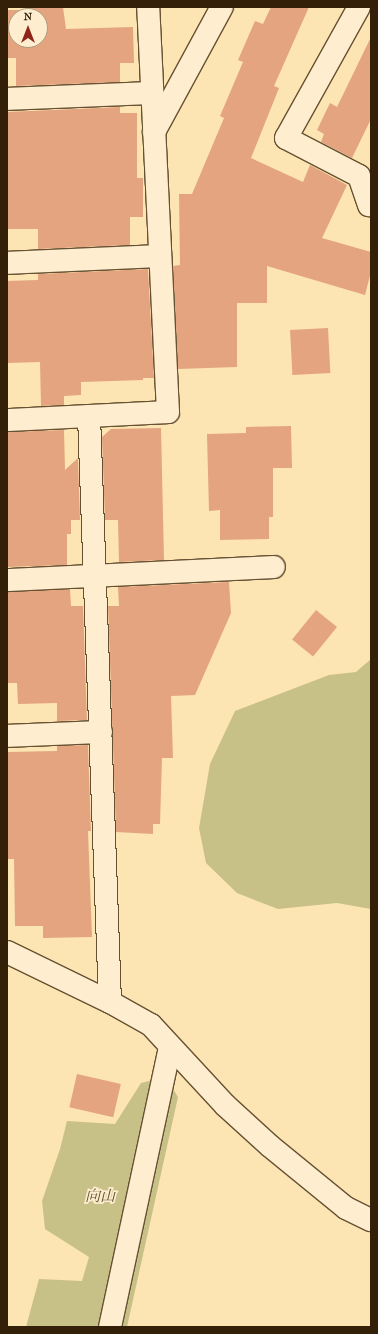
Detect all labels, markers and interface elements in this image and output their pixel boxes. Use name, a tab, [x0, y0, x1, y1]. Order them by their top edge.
north arrow	[8, 8, 48, 48]
text: N	[24, 10, 32, 23]
park label: 向山	[85, 1188, 115, 1206]

